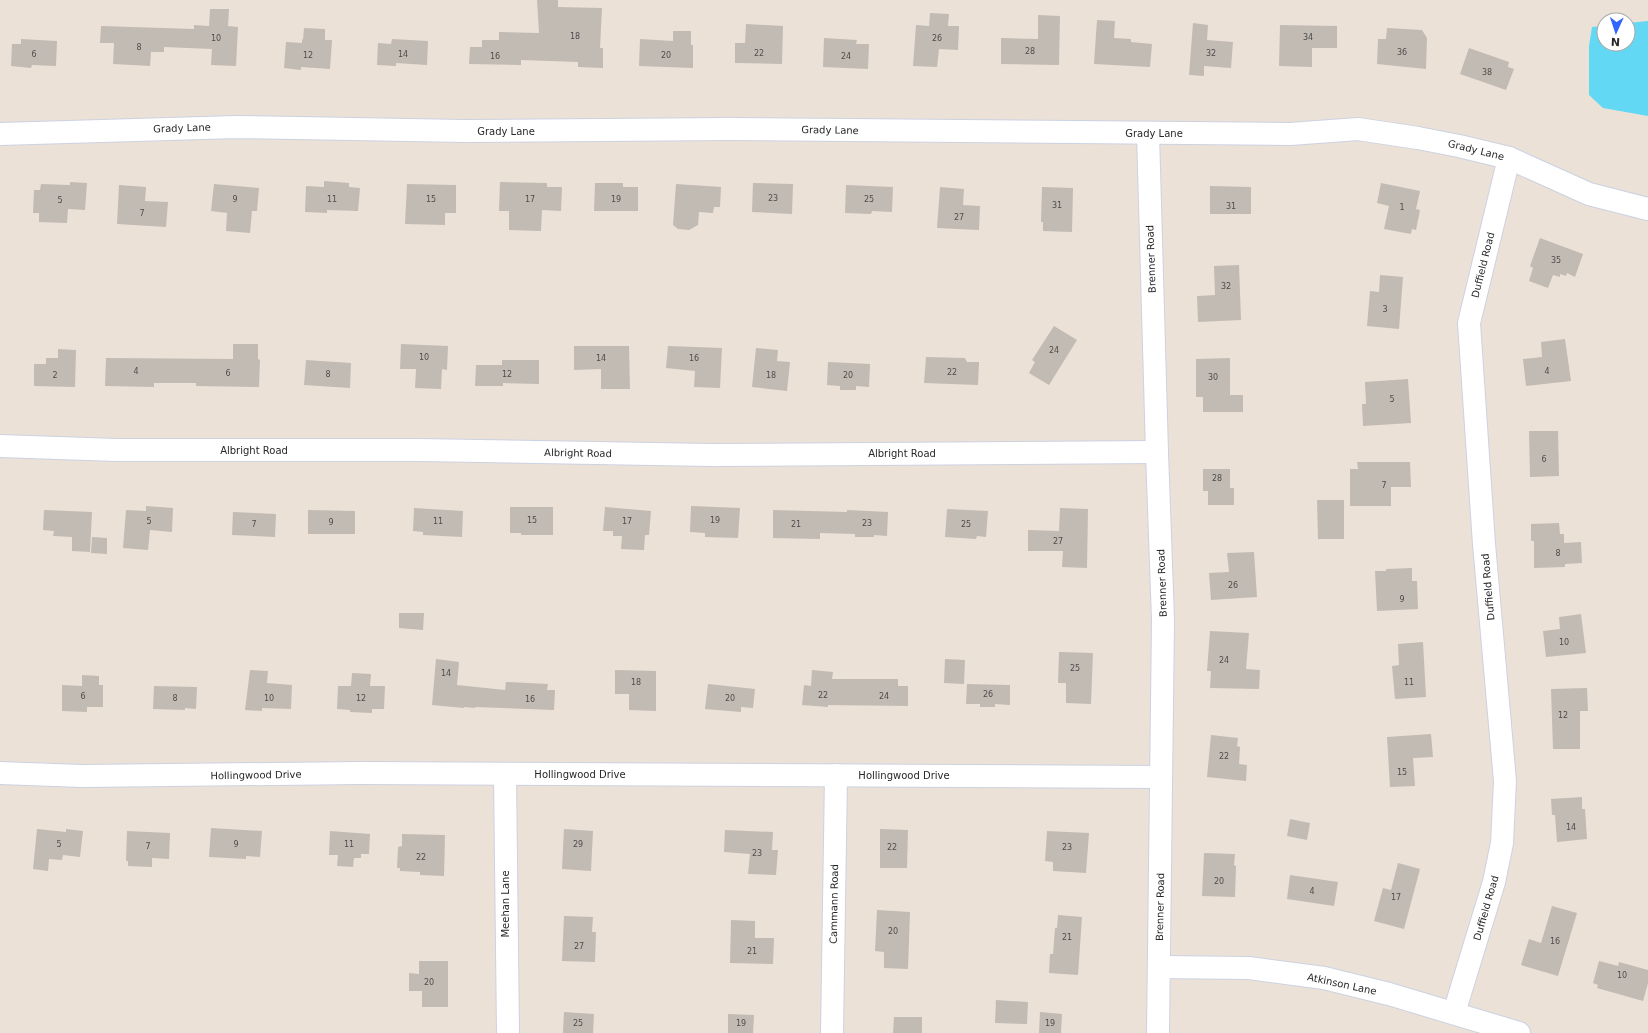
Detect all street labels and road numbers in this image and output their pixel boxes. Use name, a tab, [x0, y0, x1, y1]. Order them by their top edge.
street label: Grady Lane	[153, 121, 211, 135]
street label: Grady Lane	[801, 124, 859, 136]
street label: Grady Lane	[477, 126, 535, 137]
street label: Grady Lane	[1125, 128, 1183, 139]
street label: Grady Lane	[1447, 138, 1505, 162]
street label: Brenner Road	[1144, 225, 1158, 293]
street label: Duffield Road	[1470, 231, 1496, 299]
street label: Albright Road	[220, 445, 288, 456]
street label: Albright Road	[544, 447, 612, 459]
street label: Albright Road	[868, 448, 936, 459]
street label: Brenner Road	[1155, 549, 1169, 617]
street label: Duffield Road	[1480, 553, 1496, 621]
street label: Hollingwood Drive	[210, 769, 302, 781]
street label: Hollingwood Drive	[534, 769, 626, 780]
street label: Hollingwood Drive	[858, 770, 950, 781]
street label: Cammann Road	[828, 864, 840, 944]
street label: Meehan Lane	[500, 870, 511, 938]
street label: Brenner Road	[1154, 873, 1166, 941]
street label: Duffield Road	[1471, 874, 1501, 942]
street label: Atkinson Lane	[1306, 971, 1378, 997]

